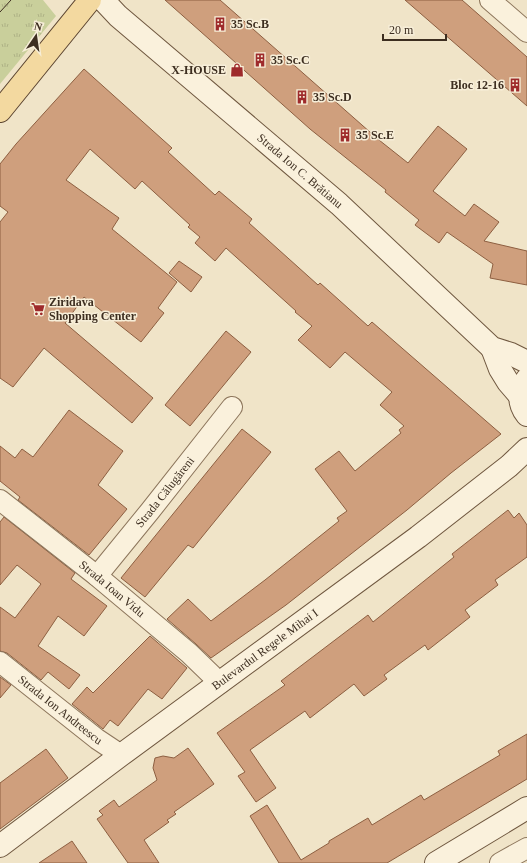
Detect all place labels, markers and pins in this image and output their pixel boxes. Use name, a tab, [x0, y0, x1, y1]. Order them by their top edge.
building icon: 35 Sc.B	[212, 16, 228, 32]
place label: 35 Sc.B	[231, 17, 269, 31]
building icon: 35 Sc.C	[252, 52, 268, 68]
place label: 35 Sc.C	[271, 53, 310, 67]
shop icon: X-HOUSE	[229, 62, 245, 78]
place label: X-HOUSE	[171, 63, 226, 77]
building icon: Bloc 12-16	[507, 77, 523, 93]
place label: Bloc 12-16	[450, 78, 504, 92]
building icon: 35 Sc.D	[294, 89, 310, 105]
place label: 35 Sc.D	[313, 90, 352, 104]
building icon: 35 Sc.E	[337, 127, 353, 143]
place label: 35 Sc.E	[356, 128, 394, 142]
place label: Ziridava Shopping Center	[49, 295, 137, 323]
supermarket icon: Ziridava Shopping Center	[30, 301, 46, 317]

